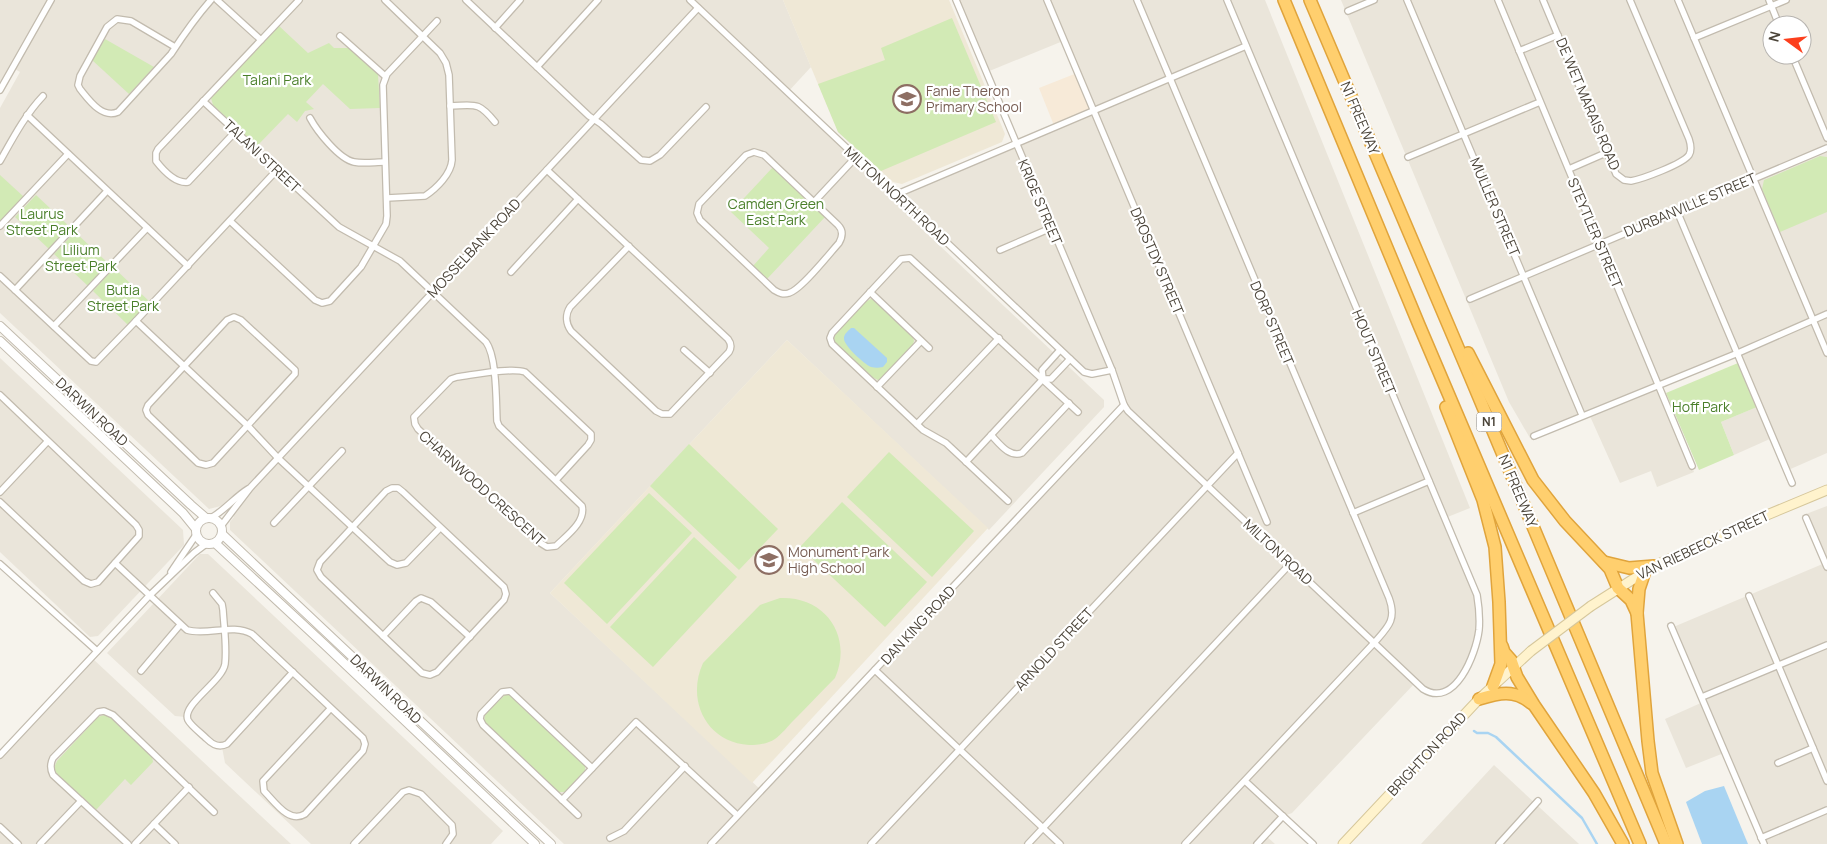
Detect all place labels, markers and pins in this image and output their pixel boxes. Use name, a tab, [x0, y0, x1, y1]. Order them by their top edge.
place label: Fanie Theron Primary School	[926, 81, 1022, 116]
school or university icon: Fanie Theron Primary School	[892, 84, 922, 114]
place label: Monument Park High School	[788, 542, 890, 577]
school or university icon: Monument Park High School	[754, 545, 784, 575]

